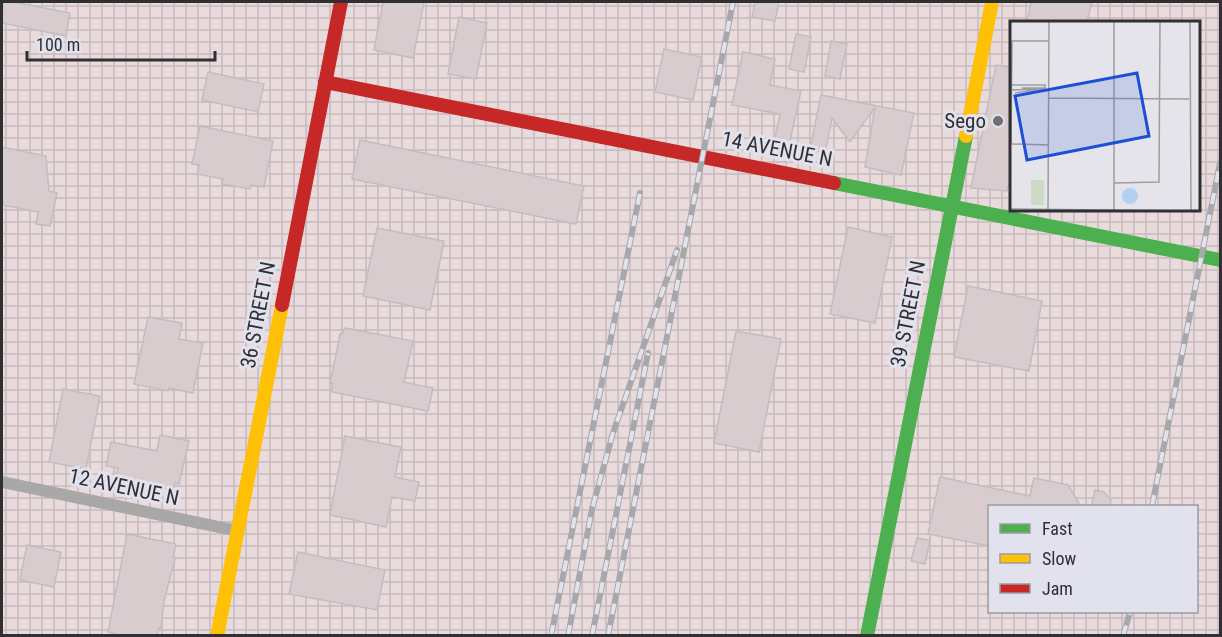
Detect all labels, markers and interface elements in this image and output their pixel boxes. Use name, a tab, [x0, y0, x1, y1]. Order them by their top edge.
inset map	[1010, 21, 1201, 212]
scale bar	[27, 24, 214, 62]
text: 100 m	[36, 34, 80, 55]
place label: Sego	[944, 109, 986, 133]
marker: Sego	[991, 114, 1005, 128]
street label: 14 AVENUE N	[720, 127, 834, 171]
street label: 39 STREET N	[886, 259, 930, 369]
street label: 36 STREET N	[236, 260, 280, 370]
street label: 12 AVENUE N	[67, 464, 181, 510]
legend	[988, 505, 1198, 613]
text: Fast	[1042, 518, 1073, 539]
text: Slow	[1042, 548, 1077, 569]
text: Jam	[1042, 578, 1073, 599]

